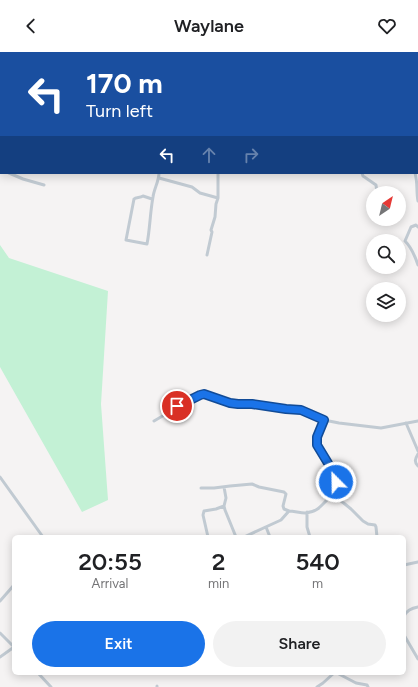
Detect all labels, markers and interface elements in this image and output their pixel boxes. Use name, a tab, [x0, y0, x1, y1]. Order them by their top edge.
icon: back	[20, 15, 42, 37]
text: Waylane	[174, 15, 244, 37]
icon: heart	[376, 15, 398, 37]
text: 170 m	[86, 66, 163, 100]
icon: left	[20, 68, 72, 120]
text: Turn left	[86, 100, 153, 122]
icon: left	[156, 144, 178, 166]
icon: ahead	[198, 144, 220, 166]
icon: right	[240, 144, 262, 166]
north arrow	[366, 186, 406, 226]
map controls	[366, 186, 406, 322]
button: search	[366, 234, 406, 274]
button: layers	[366, 282, 406, 322]
pin	[160, 389, 194, 423]
icon: arrive	[166, 395, 188, 417]
position arrow	[315, 461, 357, 503]
text: 20:55	[78, 547, 142, 576]
text: 2	[212, 547, 225, 576]
text: 540	[295, 547, 340, 576]
text: Arrival	[92, 576, 128, 591]
text: min	[208, 576, 229, 591]
text: m	[312, 576, 323, 591]
button: Exit	[32, 621, 205, 667]
button: Share	[213, 621, 386, 667]

